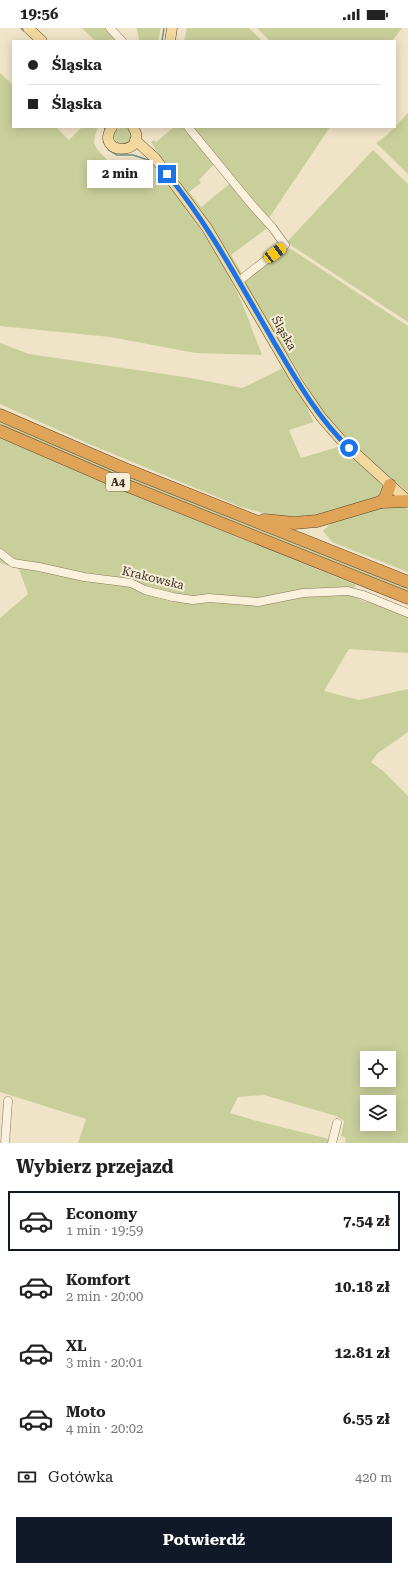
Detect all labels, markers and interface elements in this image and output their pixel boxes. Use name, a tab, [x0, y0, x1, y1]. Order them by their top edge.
text: 19:56	[20, 5, 58, 23]
text: Śląska	[52, 56, 102, 74]
text: Śląska	[52, 95, 102, 113]
callout: 2 min	[87, 160, 153, 188]
route end	[158, 165, 176, 183]
text: 2 min	[102, 166, 138, 181]
car	[262, 241, 288, 265]
street label: Śląska	[269, 313, 300, 353]
route start	[340, 439, 358, 457]
road number: A4	[106, 473, 130, 491]
street label: Krakowska	[120, 564, 186, 593]
map controls	[360, 1051, 396, 1131]
button: locate	[360, 1051, 396, 1087]
button: layers	[360, 1095, 396, 1131]
text: Wybierz przejazd	[16, 1156, 173, 1177]
icon: car	[18, 1203, 54, 1239]
text: Economy	[66, 1205, 137, 1223]
text: 7.54 zł	[343, 1212, 390, 1230]
text: 1 min · 19:59	[66, 1223, 143, 1238]
icon: car	[18, 1269, 54, 1305]
text: Komfort	[66, 1271, 130, 1289]
text: 10.18 zł	[335, 1278, 390, 1296]
text: 2 min · 20:00	[66, 1289, 143, 1304]
icon: car	[18, 1335, 54, 1371]
text: XL	[66, 1337, 87, 1355]
text: 12.81 zł	[335, 1344, 390, 1362]
text: 3 min · 20:01	[66, 1355, 143, 1370]
icon: car	[18, 1401, 54, 1437]
text: Moto	[66, 1403, 106, 1421]
text: 6.55 zł	[343, 1410, 390, 1428]
text: 4 min · 20:02	[66, 1421, 143, 1436]
icon: cash	[16, 1466, 38, 1488]
text: Gotówka	[48, 1468, 113, 1486]
text: 420 m	[355, 1470, 392, 1485]
button: Potwierdź	[16, 1517, 392, 1563]

